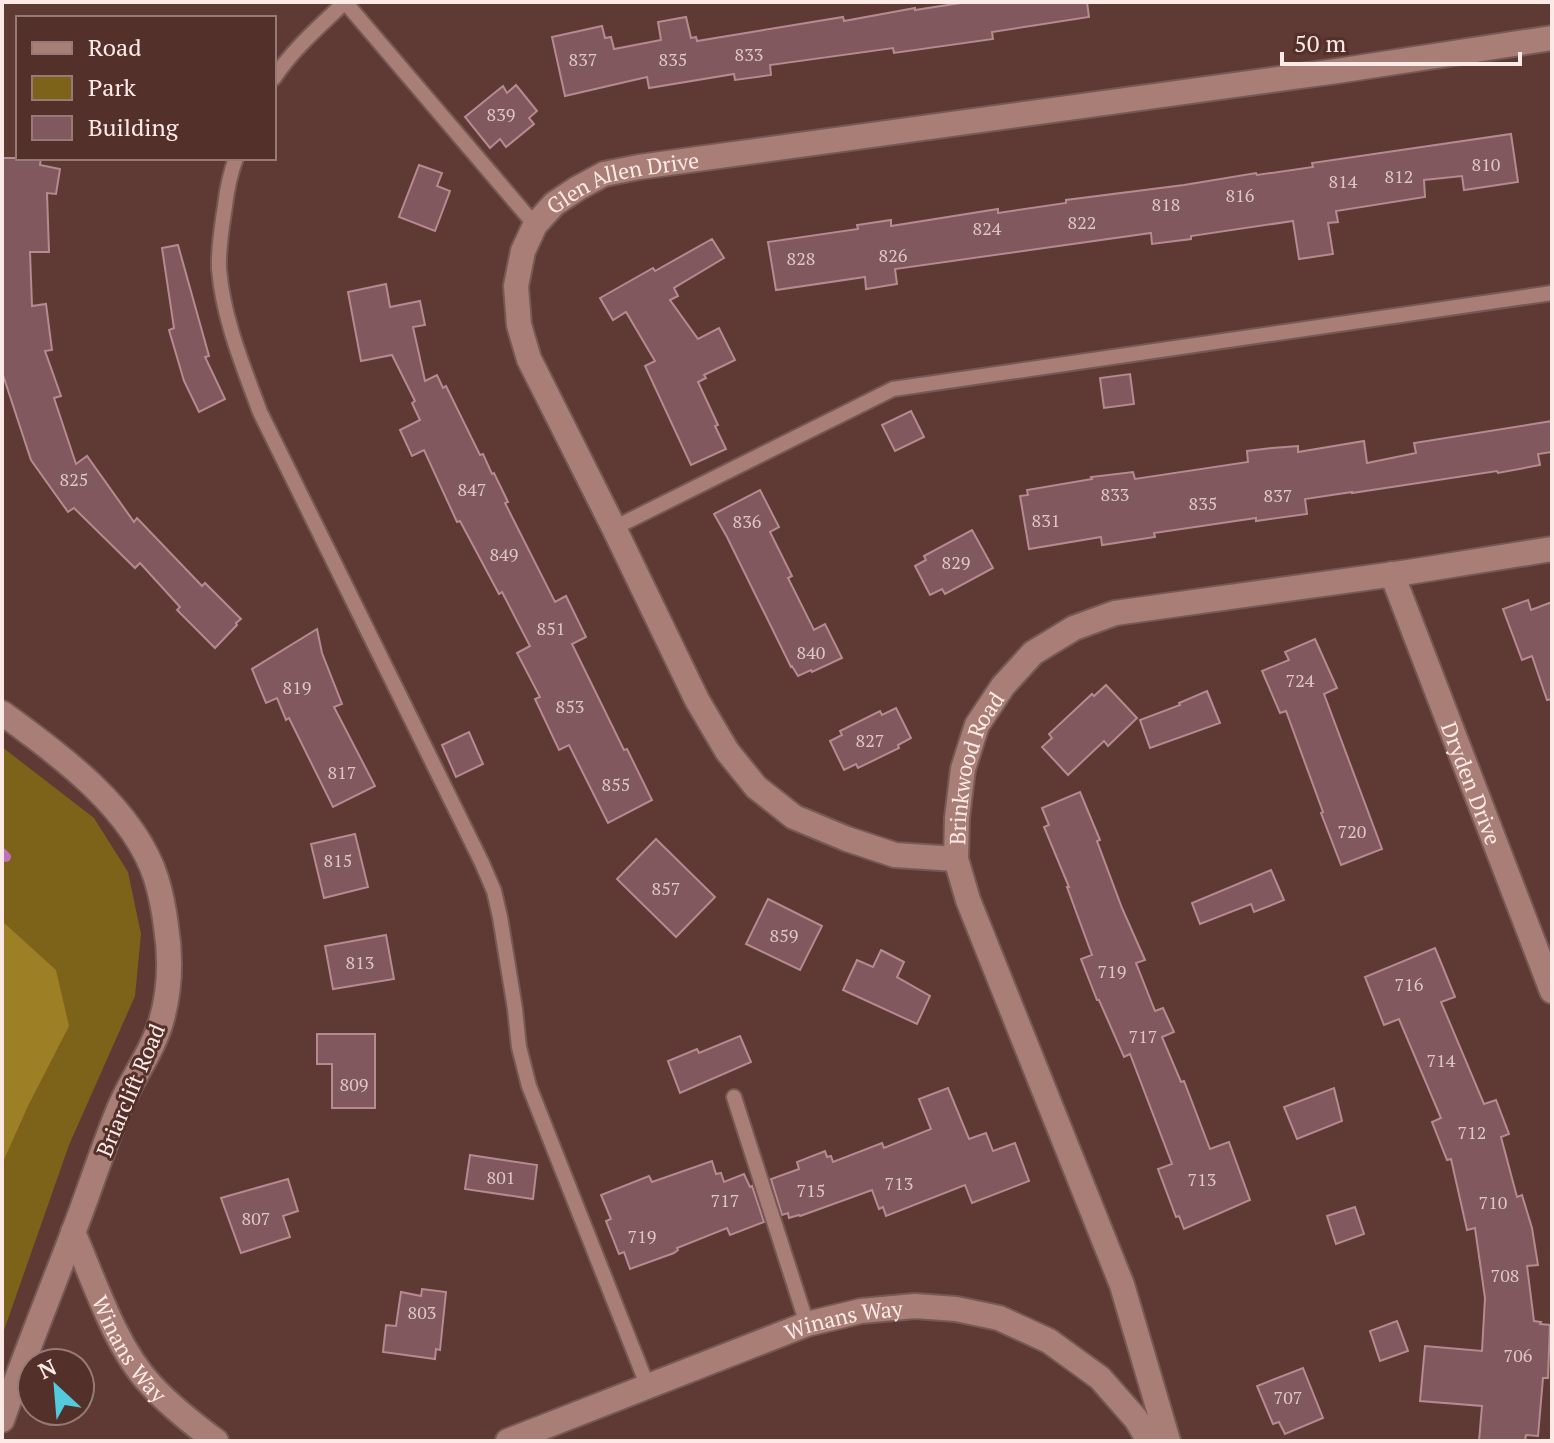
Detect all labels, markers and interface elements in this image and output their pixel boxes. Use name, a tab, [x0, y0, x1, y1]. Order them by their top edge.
legend	[16, 16, 276, 160]
scale bar	[1282, 16, 1520, 66]
text: 50 m	[1294, 27, 1346, 59]
text: Road	[88, 31, 142, 63]
house number: 833	[735, 42, 763, 66]
house number: 837	[569, 47, 597, 71]
house number: 835	[659, 47, 687, 71]
text: Park	[88, 71, 137, 103]
house number: 839	[487, 102, 515, 126]
text: Building	[88, 111, 179, 143]
street label: Glen Allen Drive	[540, 144, 701, 220]
house number: 810	[1472, 152, 1500, 176]
house number: 812	[1385, 164, 1413, 188]
house number: 814	[1329, 169, 1358, 193]
house number: 816	[1226, 183, 1255, 207]
house number: 818	[1152, 192, 1180, 216]
house number: 822	[1068, 210, 1096, 234]
house number: 824	[973, 216, 1002, 240]
house number: 826	[879, 243, 908, 267]
house number: 828	[787, 246, 815, 270]
house number: 825	[60, 467, 88, 491]
house number: 847	[458, 477, 486, 501]
house number: 833	[1101, 482, 1129, 506]
house number: 837	[1264, 483, 1292, 507]
house number: 835	[1189, 491, 1217, 515]
house number: 831	[1032, 508, 1060, 532]
house number: 836	[733, 509, 762, 533]
house number: 849	[490, 542, 518, 566]
house number: 829	[942, 550, 970, 574]
house number: 851	[537, 616, 565, 640]
house number: 840	[797, 640, 825, 664]
house number: 724	[1286, 668, 1315, 692]
house number: 819	[283, 675, 311, 699]
street label: Brinkwood Road	[942, 686, 1010, 845]
house number: 853	[556, 694, 584, 718]
street label: Dryden Drive	[1435, 717, 1509, 849]
house number: 827	[856, 728, 884, 752]
house number: 817	[328, 760, 356, 784]
house number: 855	[602, 772, 630, 796]
house number: 720	[1338, 819, 1366, 843]
house number: 815	[324, 848, 352, 872]
house number: 857	[652, 876, 680, 900]
house number: 859	[770, 923, 798, 947]
house number: 813	[346, 950, 374, 974]
house number: 719	[1098, 959, 1126, 983]
house number: 716	[1395, 972, 1424, 996]
street label: Briarclift Road	[89, 1019, 171, 1161]
house number: 717	[1129, 1024, 1157, 1048]
house number: 714	[1427, 1048, 1456, 1072]
house number: 809	[340, 1072, 368, 1096]
house number: 712	[1458, 1120, 1486, 1144]
house number: 801	[487, 1165, 515, 1189]
house number: 713	[1188, 1167, 1216, 1191]
house number: 713	[885, 1171, 913, 1195]
house number: 715	[797, 1178, 825, 1202]
house number: 717	[711, 1188, 739, 1212]
house number: 710	[1479, 1190, 1507, 1214]
house number: 807	[242, 1206, 270, 1230]
house number: 719	[628, 1224, 656, 1248]
house number: 708	[1491, 1263, 1519, 1287]
street label: Winans Way	[86, 1291, 174, 1409]
street label: Winans Way	[780, 1293, 905, 1346]
house number: 803	[408, 1300, 436, 1324]
house number: 706	[1504, 1343, 1533, 1367]
north arrow	[16, 1347, 96, 1427]
text: N	[33, 1352, 61, 1385]
house number: 707	[1274, 1385, 1302, 1409]

